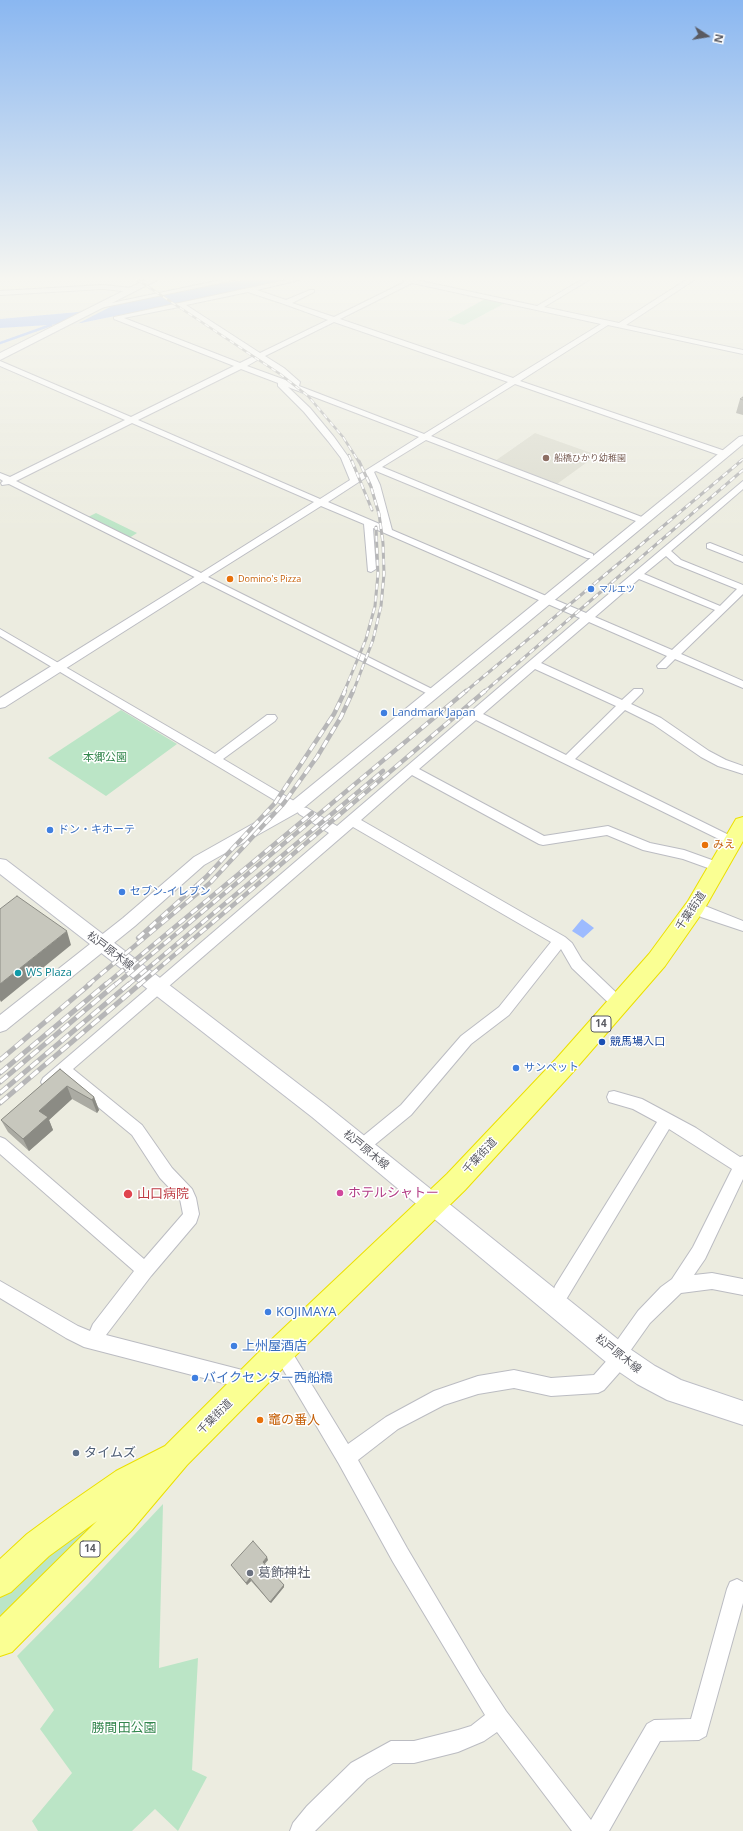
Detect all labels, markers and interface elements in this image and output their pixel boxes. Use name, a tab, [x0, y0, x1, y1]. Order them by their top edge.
north arrow	[687, 16, 727, 56]
text: N	[711, 33, 727, 45]
marker: 船橋ひかり幼稚園	[541, 453, 551, 463]
place label: 船橋ひかり幼稚園	[554, 453, 626, 463]
marker: Domino's Pizza	[225, 574, 235, 584]
place label: Domino's Pizza	[238, 574, 301, 584]
marker: マルエツ	[586, 584, 596, 594]
place label: マルエツ	[599, 584, 635, 594]
place label: Landmark Japan	[392, 706, 475, 720]
marker: Landmark Japan	[379, 708, 389, 718]
park label: 本郷公園	[83, 751, 127, 765]
place label: ドン・キホーテ	[58, 823, 135, 837]
marker: ドン・キホーテ	[45, 825, 55, 835]
place label: みえ	[713, 838, 735, 852]
marker: みえ	[700, 840, 710, 850]
place label: セブン-イレブン	[130, 885, 211, 899]
marker: セブン-イレブン	[117, 887, 127, 897]
street label: 千葉街道	[673, 889, 709, 933]
street label: 松戸原木線	[84, 929, 136, 973]
place label: WS Plaza	[26, 966, 72, 980]
marker: WS Plaza	[13, 968, 23, 978]
road number: 14	[591, 1016, 611, 1032]
place label: 競馬場入口	[610, 1035, 665, 1049]
marker: 競馬場入口	[597, 1037, 607, 1047]
place label: サンペット	[524, 1061, 579, 1075]
marker: サンペット	[511, 1063, 521, 1073]
street label: 松戸原木線	[340, 1128, 392, 1172]
street label: 千葉街道	[460, 1135, 500, 1177]
place label: ホテルシャトー	[348, 1185, 439, 1201]
place label: 山口病院	[137, 1186, 189, 1202]
marker: 山口病院	[122, 1188, 134, 1200]
marker: ホテルシャトー	[335, 1188, 345, 1198]
place label: KOJIMAYA	[276, 1304, 337, 1320]
marker: KOJIMAYA	[263, 1307, 273, 1317]
street label: 松戸原木線	[592, 1332, 644, 1376]
place label: 上州屋酒店	[242, 1338, 307, 1354]
marker: 上州屋酒店	[229, 1341, 239, 1351]
place label: バイクセンター西船橋	[203, 1370, 333, 1386]
marker: バイクセンター西船橋	[190, 1373, 200, 1383]
street label: 千葉街道	[195, 1397, 235, 1437]
place label: 竈の番人	[268, 1412, 320, 1428]
marker: 竈の番人	[255, 1415, 265, 1425]
place label: タイムズ	[84, 1445, 136, 1461]
marker: タイムズ	[71, 1448, 81, 1458]
road number: 14	[80, 1541, 100, 1557]
place label: 葛飾神社	[258, 1565, 310, 1581]
marker: 葛飾神社	[245, 1568, 255, 1578]
park label: 勝間田公園	[92, 1720, 156, 1736]

